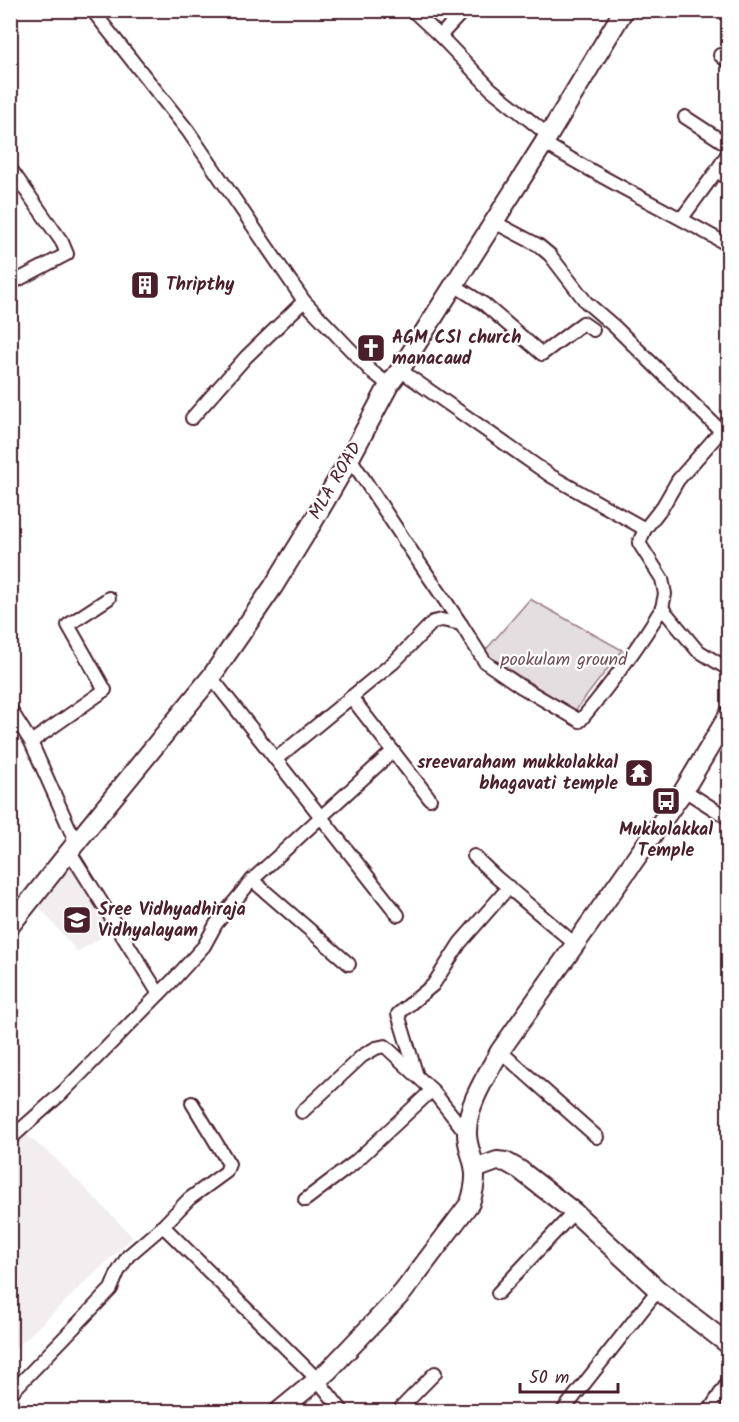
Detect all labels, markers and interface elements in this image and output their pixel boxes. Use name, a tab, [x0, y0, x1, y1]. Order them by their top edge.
building icon: Thripthy	[129, 269, 161, 301]
place label: Thripthy	[166, 271, 235, 300]
place label: AGM CSI church manacaud	[392, 324, 521, 374]
church icon: AGM CSI church manacaud	[355, 332, 387, 364]
street label: MLA ROAD	[302, 436, 370, 526]
park label: pookulam ground	[500, 646, 628, 675]
place label: sreevaraham mukkolakkal bhagavati temple	[417, 749, 618, 799]
temple icon: sreevaraham mukkolakkal bhagavati temple	[623, 757, 655, 789]
bus stop icon: Mukkolakkal Temple	[650, 785, 682, 817]
place label: Mukkolakkal Temple	[619, 816, 713, 866]
place label: Sree Vidhyadhiraja Vidhyalayam	[98, 896, 246, 946]
school or university icon: Sree Vidhyadhiraja Vidhyalayam	[61, 904, 93, 936]
scale bar	[520, 1356, 618, 1394]
text: 50 m	[529, 1364, 569, 1393]

